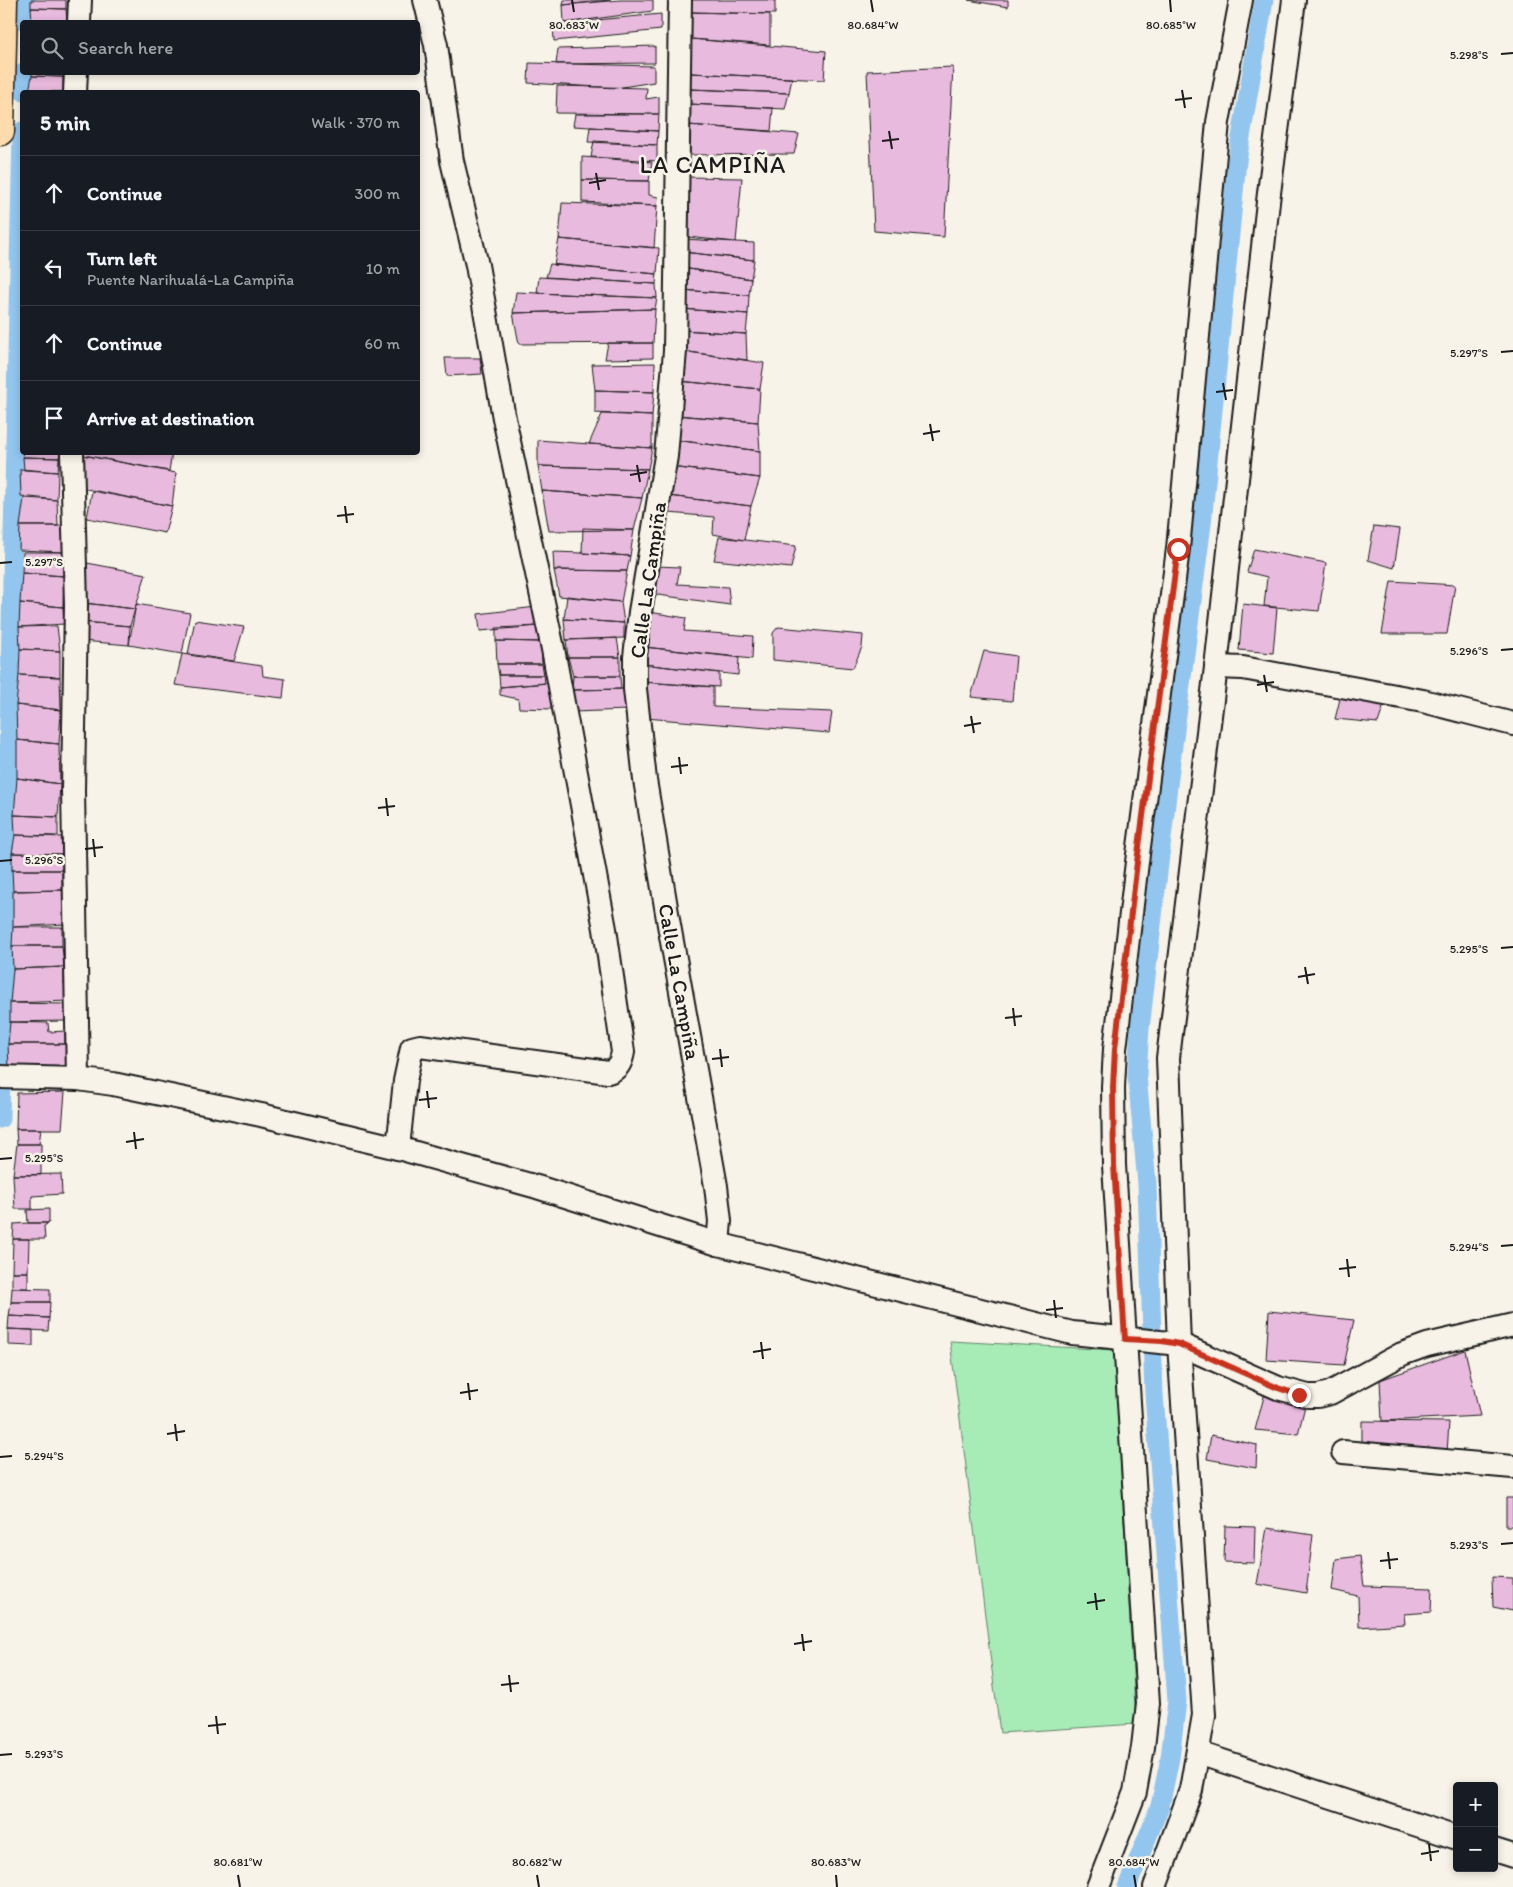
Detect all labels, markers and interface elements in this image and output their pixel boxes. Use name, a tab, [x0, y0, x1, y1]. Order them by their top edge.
text: 80.683°W	[549, 18, 599, 32]
text: 80.684°W	[848, 18, 898, 32]
text: 80.685°W	[1146, 18, 1196, 32]
search box	[20, 20, 420, 75]
icon: search	[38, 34, 66, 62]
text: Search here	[78, 36, 173, 59]
text: 5.298°S	[1450, 48, 1489, 62]
text: 5 min	[40, 110, 90, 135]
text: Walk · 370 m	[311, 113, 400, 132]
district label: LA CAMPIÑA	[640, 150, 786, 179]
icon: ahead	[40, 179, 68, 207]
text: Continue	[87, 182, 162, 205]
text: 300 m	[355, 184, 400, 203]
text: Turn left	[87, 247, 157, 270]
icon: left	[40, 254, 68, 282]
text: 10 m	[366, 259, 400, 278]
text: Puente Narihualá-La Campiña	[87, 270, 294, 289]
icon: ahead	[40, 329, 68, 357]
text: Continue	[87, 332, 162, 355]
text: 60 m	[365, 334, 400, 353]
text: 5.297°S	[1450, 346, 1488, 360]
icon: arrive	[40, 404, 68, 432]
text: Arrive at destination	[87, 407, 254, 430]
street label: Calle La Campiña	[624, 500, 671, 660]
route start	[1167, 538, 1190, 561]
text: 5.297°S	[25, 555, 63, 569]
text: 5.296°S	[1450, 644, 1488, 658]
text: 5.296°S	[25, 853, 63, 867]
street label: Calle La Campiña	[654, 902, 706, 1062]
text: 5.295°S	[1450, 942, 1488, 956]
text: 5.295°S	[25, 1151, 63, 1165]
text: 5.294°S	[1449, 1240, 1489, 1254]
route end	[1288, 1384, 1311, 1407]
text: 5.294°S	[24, 1449, 64, 1463]
text: 5.293°S	[1450, 1538, 1489, 1552]
text: 5.293°S	[25, 1747, 64, 1761]
map controls	[1453, 1782, 1498, 1872]
button: +	[1453, 1782, 1498, 1827]
button: −	[1453, 1827, 1498, 1872]
text: 80.681°W	[213, 1855, 263, 1869]
text: 80.682°W	[512, 1855, 562, 1869]
text: 80.683°W	[811, 1855, 861, 1869]
text: 80.684°W	[1109, 1855, 1159, 1869]

